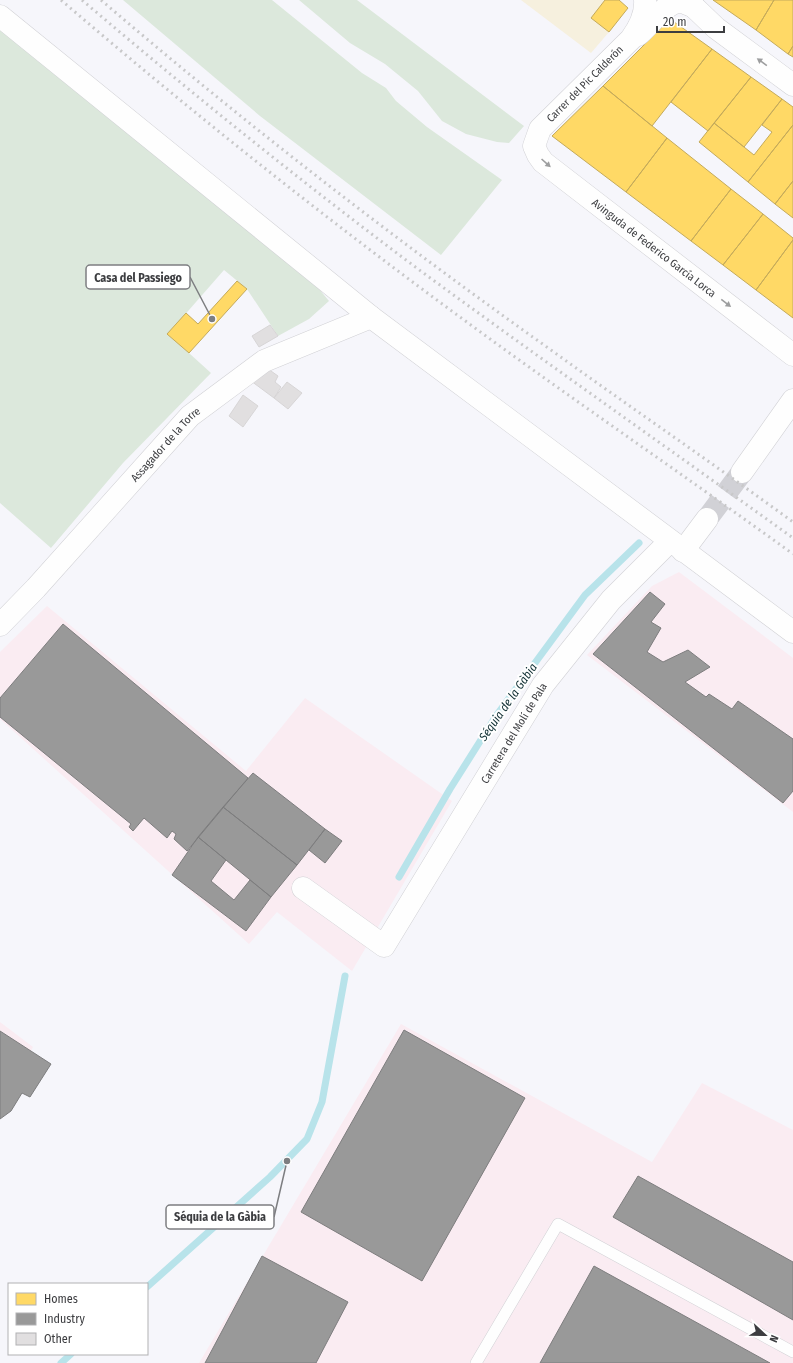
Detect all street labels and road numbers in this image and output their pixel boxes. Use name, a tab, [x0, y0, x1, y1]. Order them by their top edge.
street label: Carrer del Pic Calderón	[544, 43, 626, 125]
street label: Avinguda de Federico García Lorca	[589, 196, 719, 300]
street label: Assagador de la Torre	[128, 404, 203, 484]
street label: Carretera del Molí de Pala	[478, 680, 549, 786]

